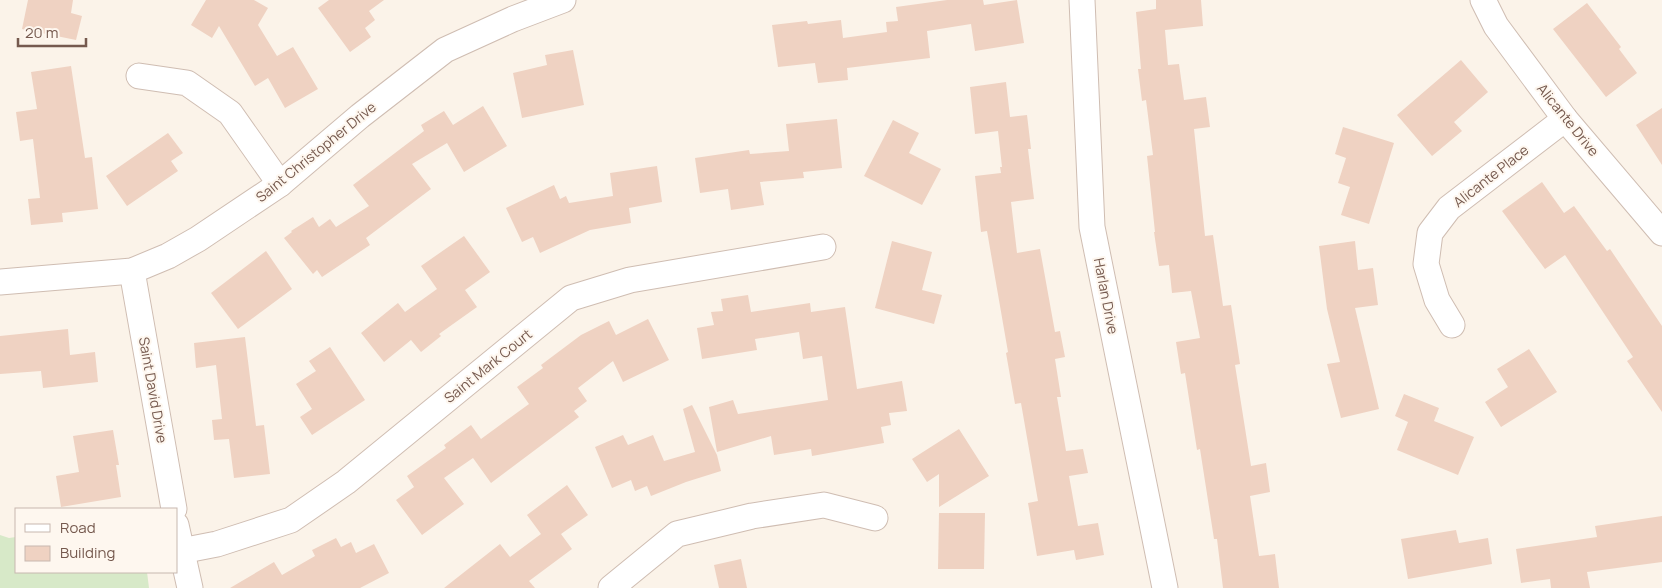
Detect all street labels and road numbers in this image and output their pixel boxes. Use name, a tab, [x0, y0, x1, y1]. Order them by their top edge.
street label: Alicante Drive	[1533, 79, 1604, 160]
street label: Saint Christopher Drive	[252, 97, 380, 206]
street label: Alicante Place	[1449, 140, 1532, 211]
street label: Harlan Drive	[1090, 256, 1123, 336]
street label: Saint Mark Court	[440, 324, 536, 407]
street label: Saint David Drive	[135, 335, 172, 445]

